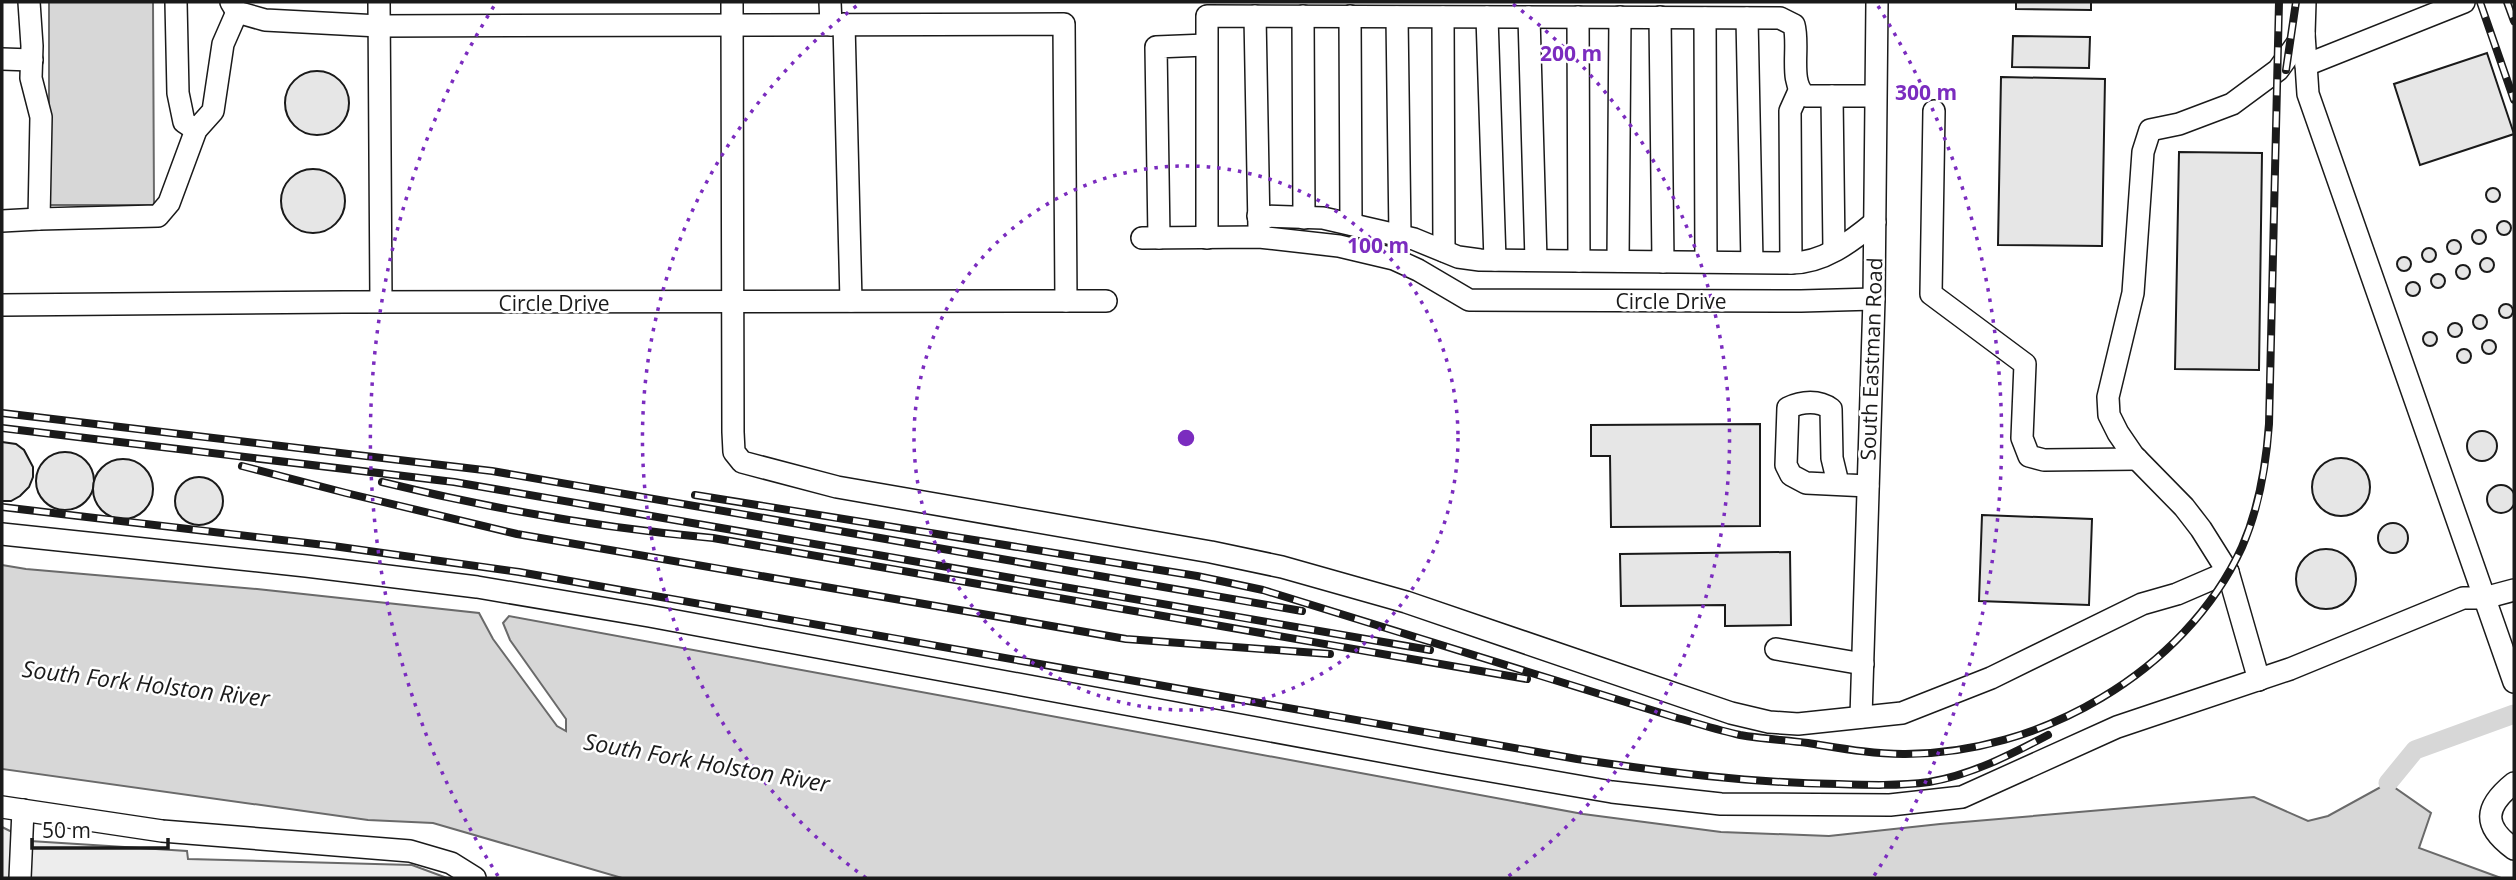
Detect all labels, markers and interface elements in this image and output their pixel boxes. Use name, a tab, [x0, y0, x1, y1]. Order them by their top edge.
text: 200 m	[1540, 39, 1602, 67]
text: 300 m	[1895, 78, 1957, 106]
text: 100 m	[1347, 231, 1409, 259]
street label: South Eastman Road	[1853, 257, 1889, 461]
street label: Circle Drive	[1615, 287, 1727, 315]
street label: Circle Drive	[498, 289, 610, 317]
centre of rings	[1174, 426, 1198, 450]
water label: South Fork Holston River	[20, 652, 272, 714]
water label: South Fork Holston River	[582, 725, 833, 800]
scale bar	[32, 806, 168, 850]
text: 50 m	[42, 816, 91, 844]

